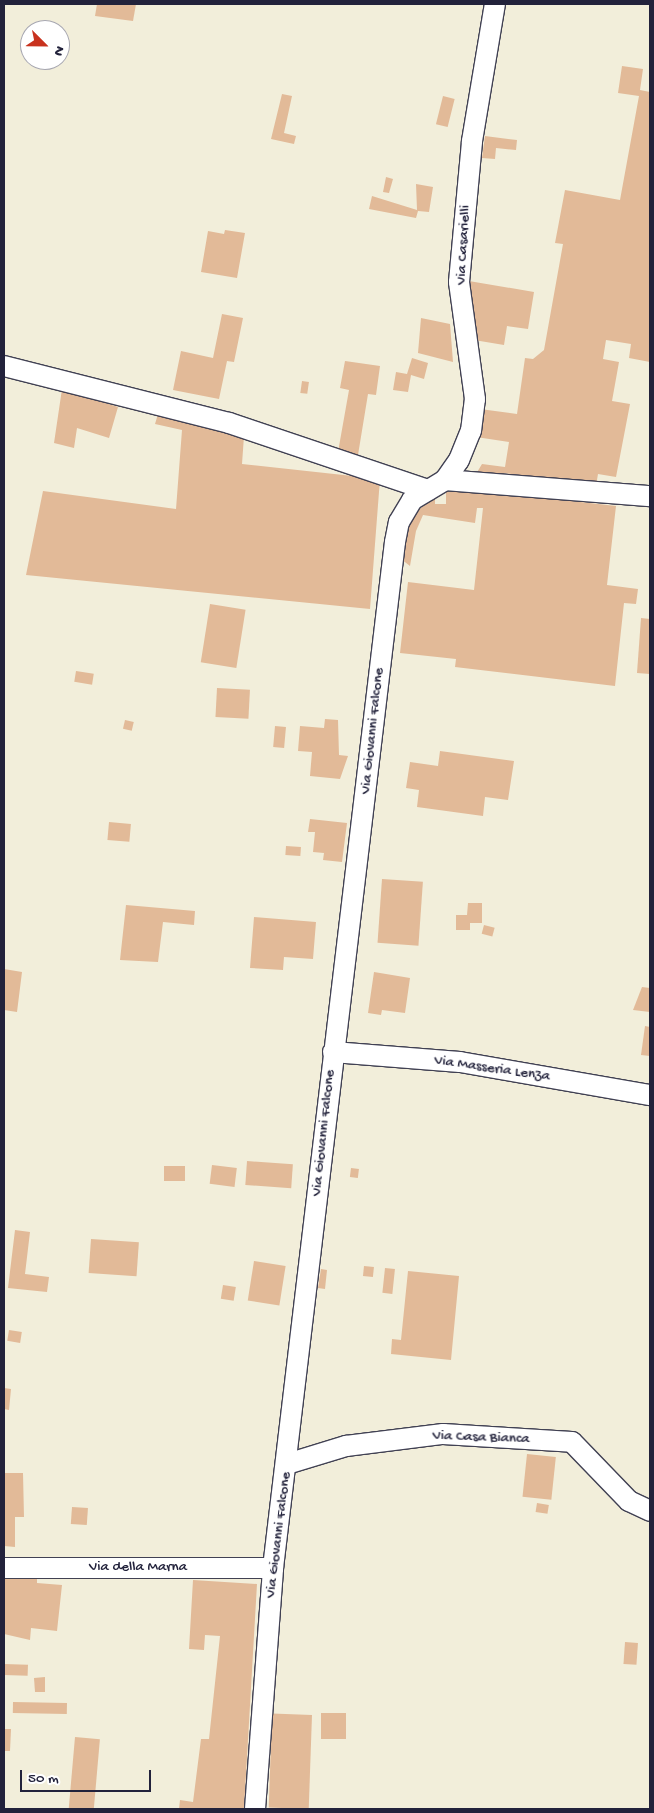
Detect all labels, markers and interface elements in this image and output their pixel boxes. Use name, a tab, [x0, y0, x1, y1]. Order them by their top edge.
north arrow	[20, 20, 70, 70]
text: N	[49, 43, 68, 58]
street label: Via Casarielli	[453, 205, 475, 285]
street label: Via Giovanni Falcone	[357, 667, 389, 795]
street label: Via Masseria Lenza	[433, 1052, 551, 1086]
street label: Via Giovanni Falcone	[308, 1069, 340, 1197]
street label: Via Casa Bianca	[432, 1427, 530, 1449]
street label: Via Giovanni Falcone	[262, 1471, 296, 1599]
street label: Via della Marna	[89, 1559, 187, 1577]
scale bar	[22, 1760, 154, 1792]
text: 50 m	[28, 1770, 59, 1788]

